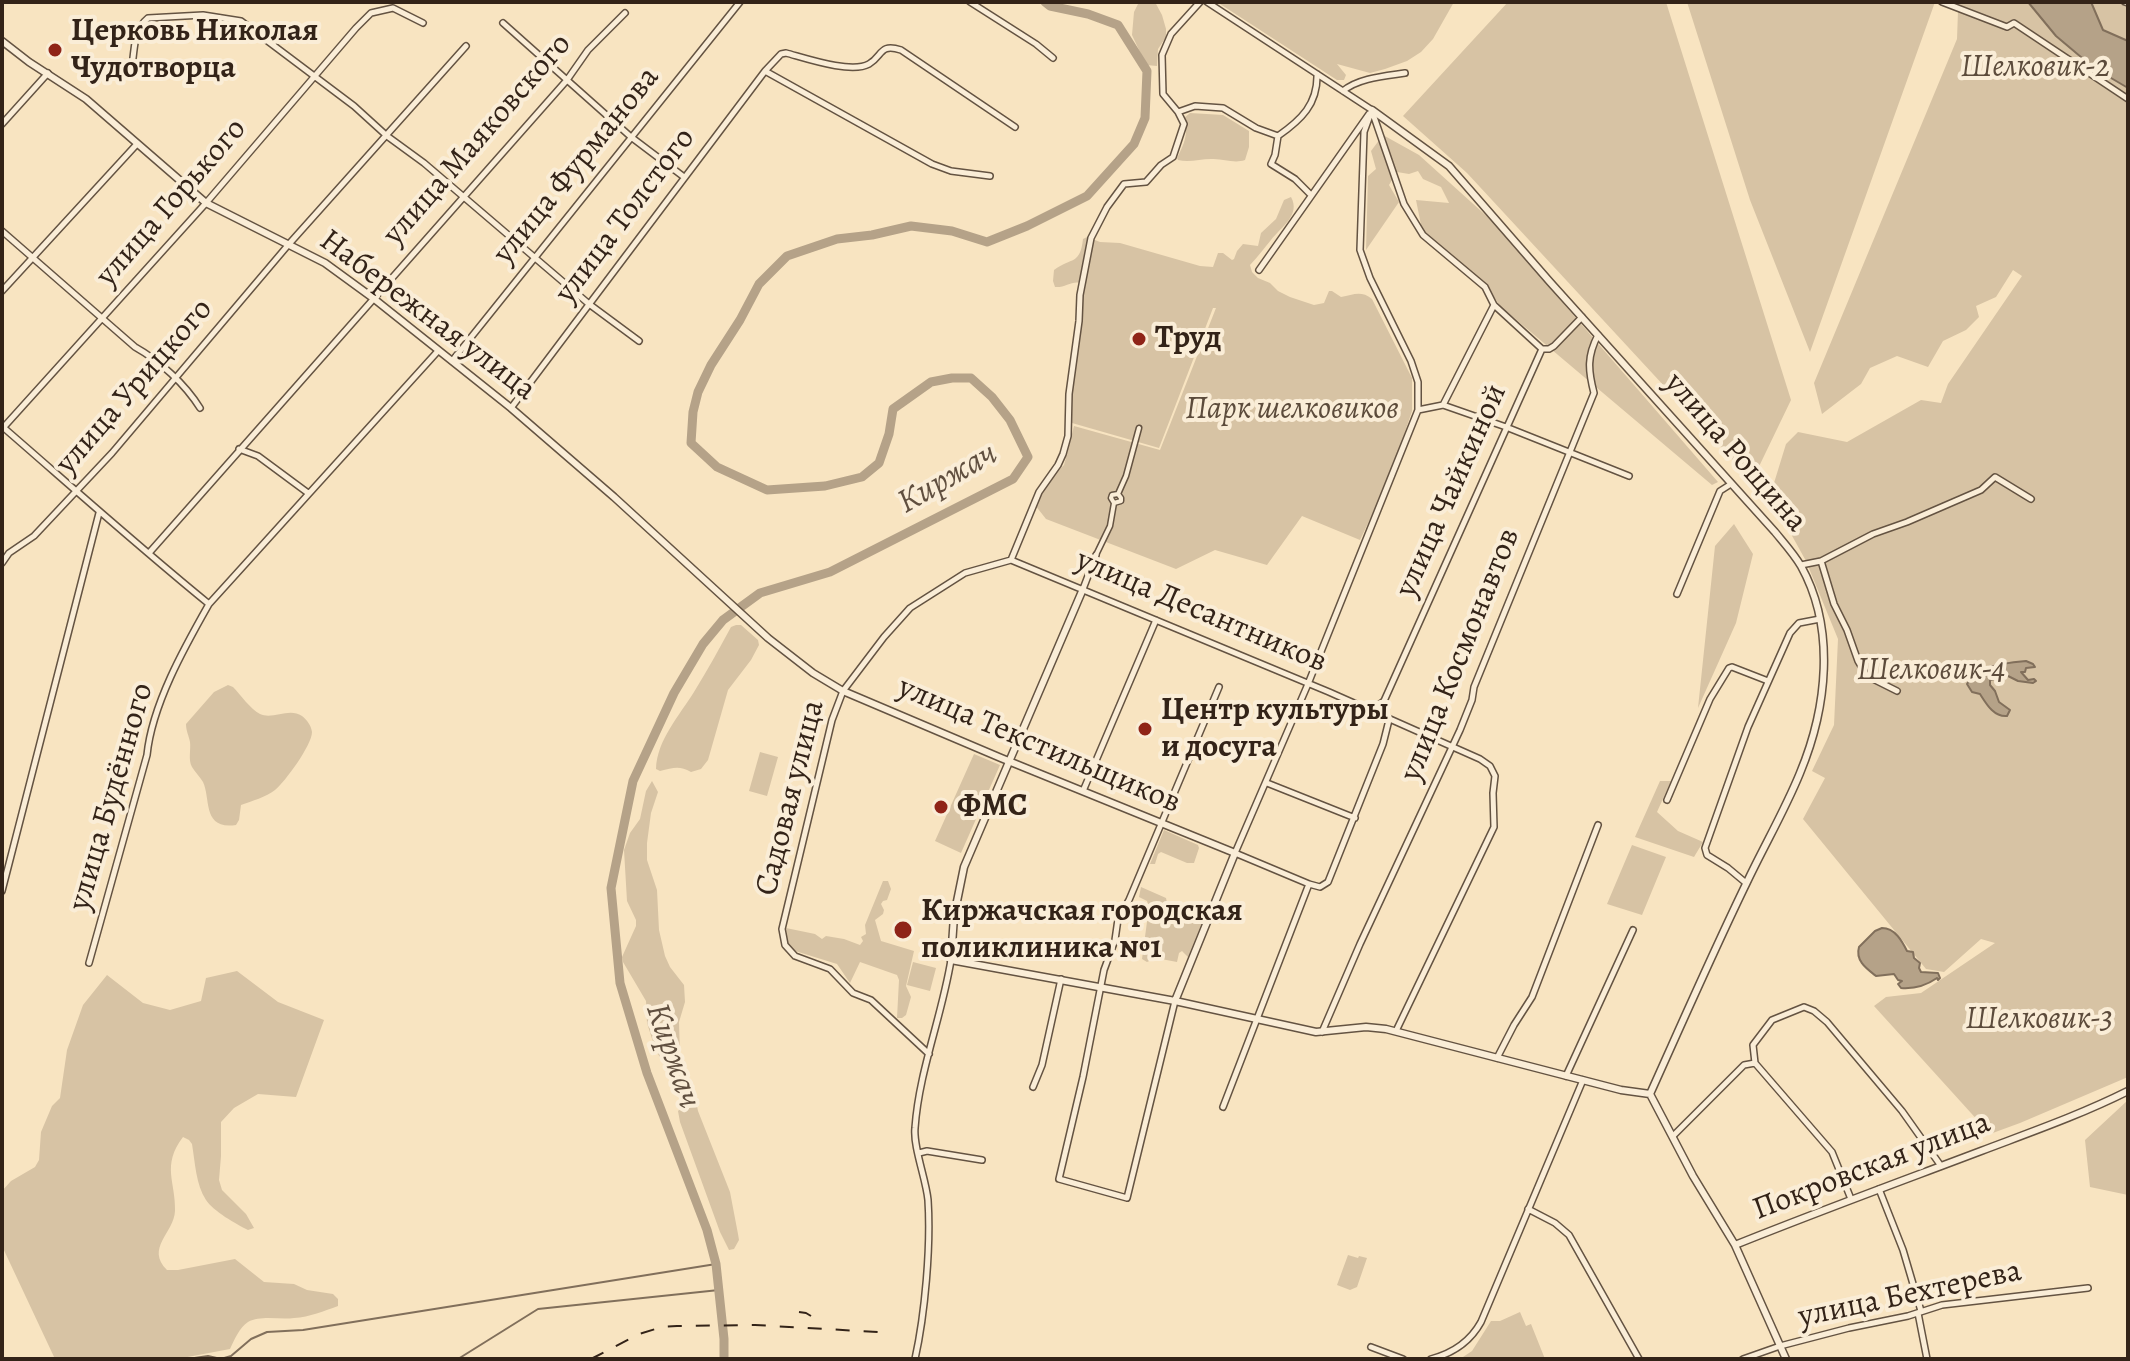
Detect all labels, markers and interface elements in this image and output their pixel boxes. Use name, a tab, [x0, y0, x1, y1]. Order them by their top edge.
place label: Церковь Николая Чудотворца	[71, 13, 318, 88]
street label: улица Маяковского	[376, 26, 580, 254]
marker: Церковь Николая Чудотворца	[46, 41, 64, 59]
park label: Шелковик-2	[1960, 49, 2110, 87]
street label: улица Фурманова	[486, 60, 668, 272]
street label: улица Горького	[89, 111, 255, 295]
street label: улица Толстого	[548, 121, 704, 311]
street label: Набережная улица	[311, 222, 543, 410]
street label: улица Урицкого	[48, 291, 222, 483]
place label: Труд	[1155, 320, 1222, 358]
marker: Труд	[1130, 330, 1148, 348]
street label: улица Рощина	[1655, 365, 1815, 541]
street label: улица Чайкиной	[1388, 379, 1516, 603]
park label: Парк шелковиков	[1185, 391, 1399, 429]
water label: Киржач	[891, 434, 1005, 524]
street label: улица Космонавтов	[1393, 523, 1529, 787]
street label: улица Десантников	[1070, 542, 1332, 682]
park label: Шелковик-4	[1857, 652, 2005, 690]
street label: улица Текстильщиков	[892, 669, 1186, 823]
street label: улица Будённого	[61, 679, 163, 915]
place label: Центр культуры и досуга	[1161, 692, 1389, 767]
street label: Садовая улица	[748, 696, 834, 900]
marker: Центр культуры и досуга	[1136, 720, 1154, 738]
place label: ФМС	[957, 788, 1027, 826]
marker: ФМС	[932, 798, 950, 816]
place label: Киржачская городская поликлиника №1	[921, 893, 1243, 968]
marker: Киржачская городская поликлиника №1	[892, 919, 914, 941]
water label: Киржач	[635, 998, 709, 1114]
park label: Шелковик-3	[1965, 1001, 2113, 1039]
street label: Покровская улица	[1748, 1104, 1996, 1230]
street label: улица Бехтерева	[1795, 1253, 2025, 1337]

